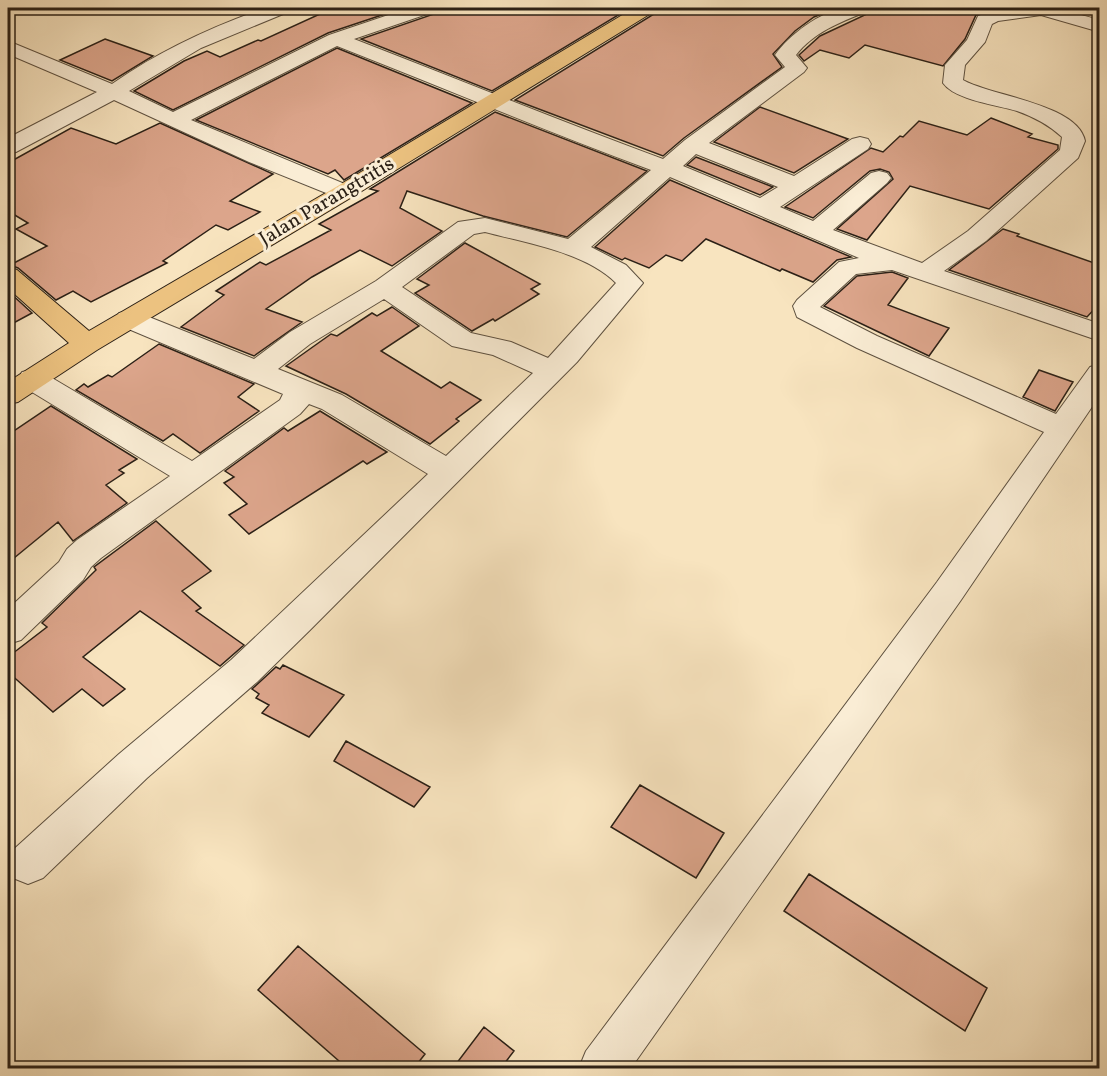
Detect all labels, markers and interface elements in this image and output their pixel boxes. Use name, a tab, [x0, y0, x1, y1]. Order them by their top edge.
street label: Jalan Parangtritis	[254, 150, 400, 254]

